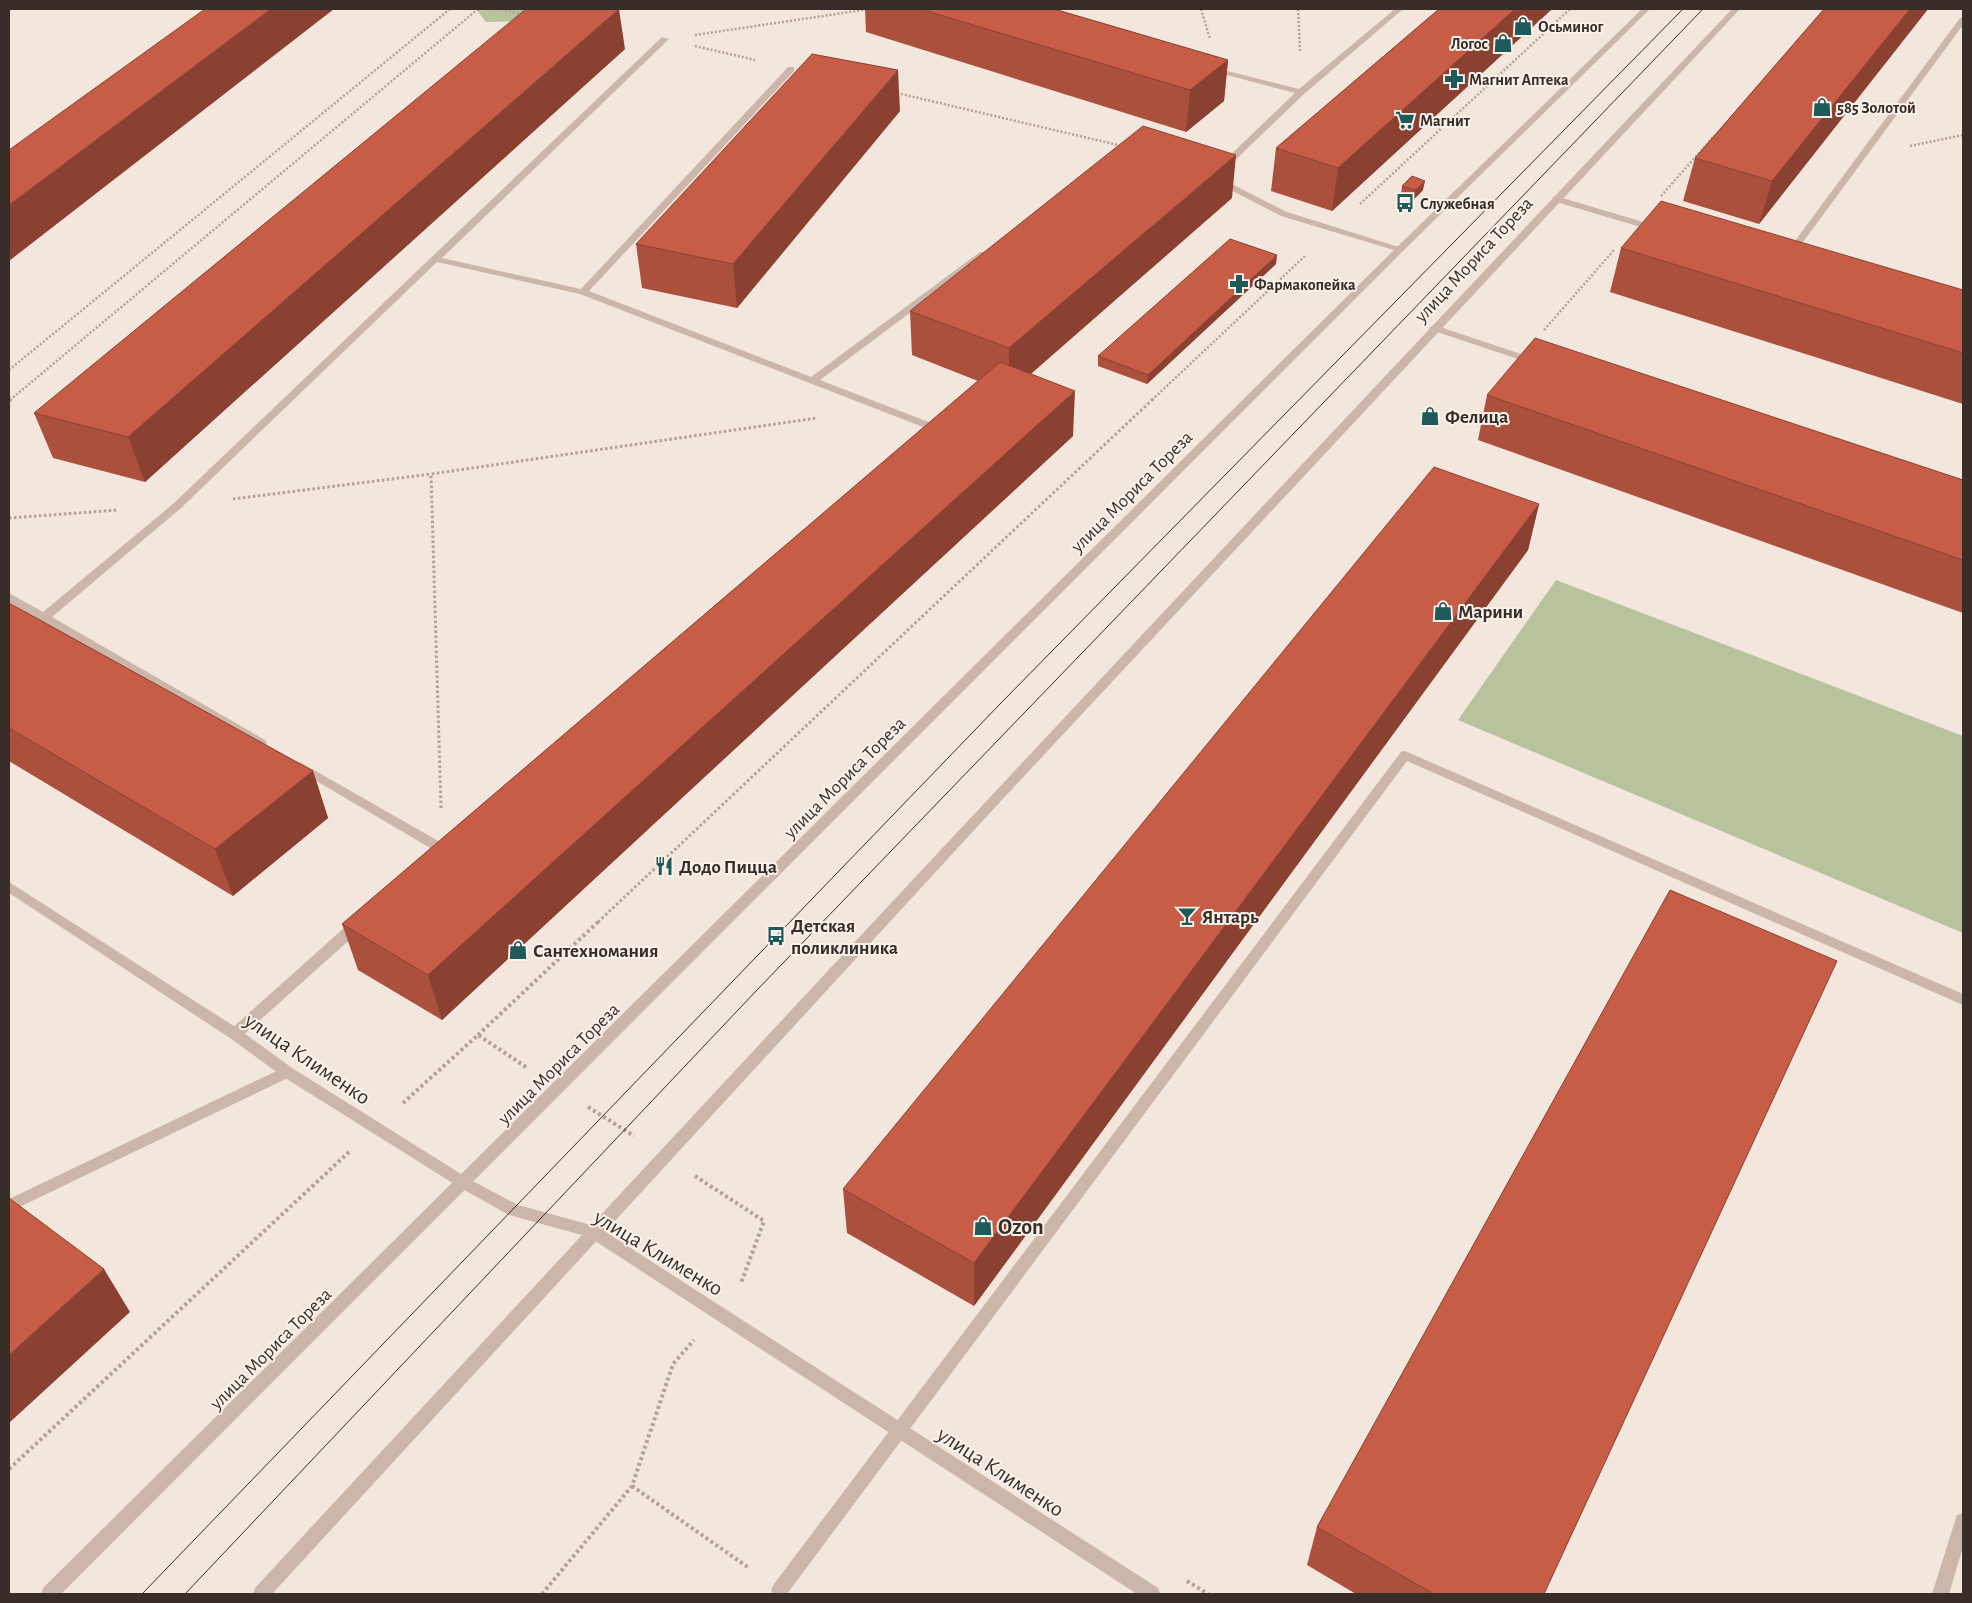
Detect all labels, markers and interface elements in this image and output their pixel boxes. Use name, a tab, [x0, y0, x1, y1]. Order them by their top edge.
shop icon: Осьминог	[1512, 15, 1534, 37]
place label: Осьминог	[1538, 19, 1604, 35]
shop icon: Логос	[1492, 32, 1514, 54]
place label: Логос	[1451, 36, 1488, 52]
pharmacy icon: Магнит Аптека	[1443, 68, 1465, 90]
place label: Магнит Аптека	[1469, 72, 1569, 88]
shop icon: 585 Золотой	[1811, 96, 1833, 118]
place label: 585 Золотой	[1837, 100, 1916, 116]
supermarket icon: Магнит	[1394, 109, 1416, 131]
place label: Магнит	[1420, 113, 1471, 129]
bus stop icon: Служебная	[1394, 192, 1416, 214]
street label: улица Мориса Тореза	[1411, 194, 1537, 327]
place label: Служебная	[1420, 196, 1495, 213]
pharmacy icon: Фармакопейка	[1228, 273, 1250, 295]
place label: Фармакопейка	[1254, 277, 1356, 293]
shop icon: Фелица	[1419, 405, 1441, 427]
place label: Фелица	[1445, 408, 1508, 427]
street label: улица Мориса Тореза	[1067, 427, 1197, 557]
shop icon: Марини	[1432, 600, 1454, 622]
place label: Марини	[1458, 603, 1523, 622]
street label: улица Мориса Тореза	[780, 713, 910, 843]
restaurant icon: Додо Пицца	[653, 855, 675, 877]
place label: Додо Пицца	[679, 858, 777, 877]
bar icon: Янтарь	[1176, 905, 1198, 927]
place label: Янтарь	[1202, 908, 1259, 927]
place label: Детская поликлиника	[791, 917, 898, 958]
bus stop icon: Детская поликлиника	[765, 925, 787, 947]
shop icon: Сантехномания	[507, 939, 529, 961]
place label: Сантехномания	[533, 942, 659, 961]
street label: улица Мориса Тореза	[494, 999, 624, 1129]
street label: улица Клименко	[240, 1008, 374, 1109]
street label: улица Клименко	[589, 1205, 727, 1300]
shop icon: Ozon	[972, 1215, 994, 1237]
place label: Ozon	[998, 1216, 1044, 1238]
street label: улица Мориса Тореза	[206, 1284, 336, 1414]
street label: улица Клименко	[932, 1422, 1068, 1521]

